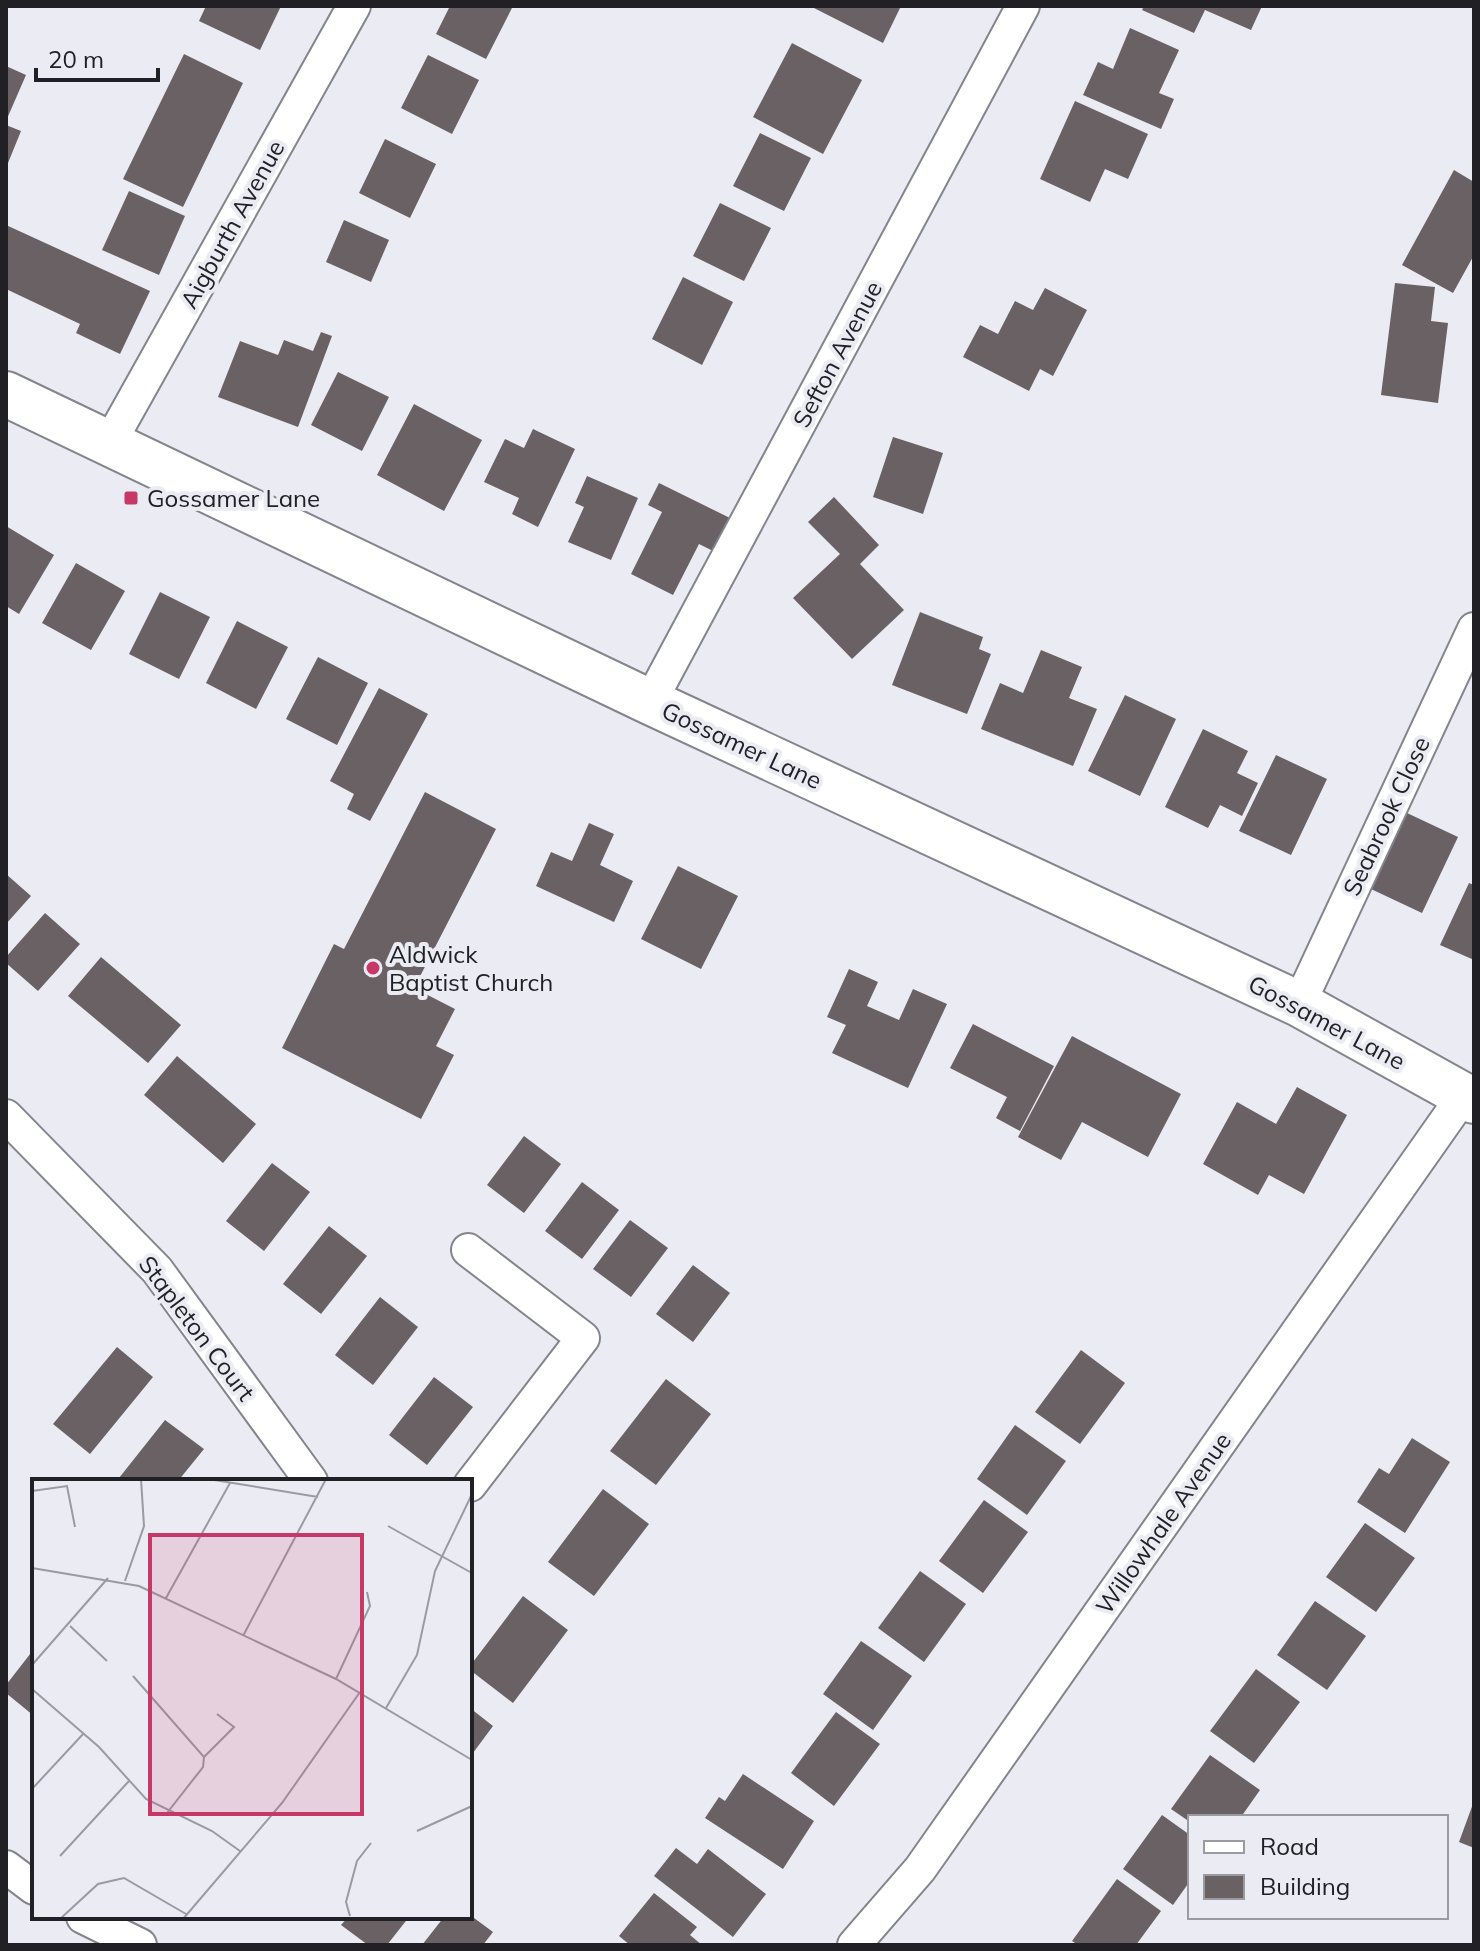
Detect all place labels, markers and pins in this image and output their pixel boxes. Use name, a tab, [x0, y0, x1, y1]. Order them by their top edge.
place label: Gossamer Lane	[147, 483, 320, 513]
marker: Gossamer Lane	[122, 489, 140, 507]
place label: Aldwick Baptist Church	[389, 939, 553, 997]
marker: Aldwick Baptist Church	[364, 959, 382, 977]

